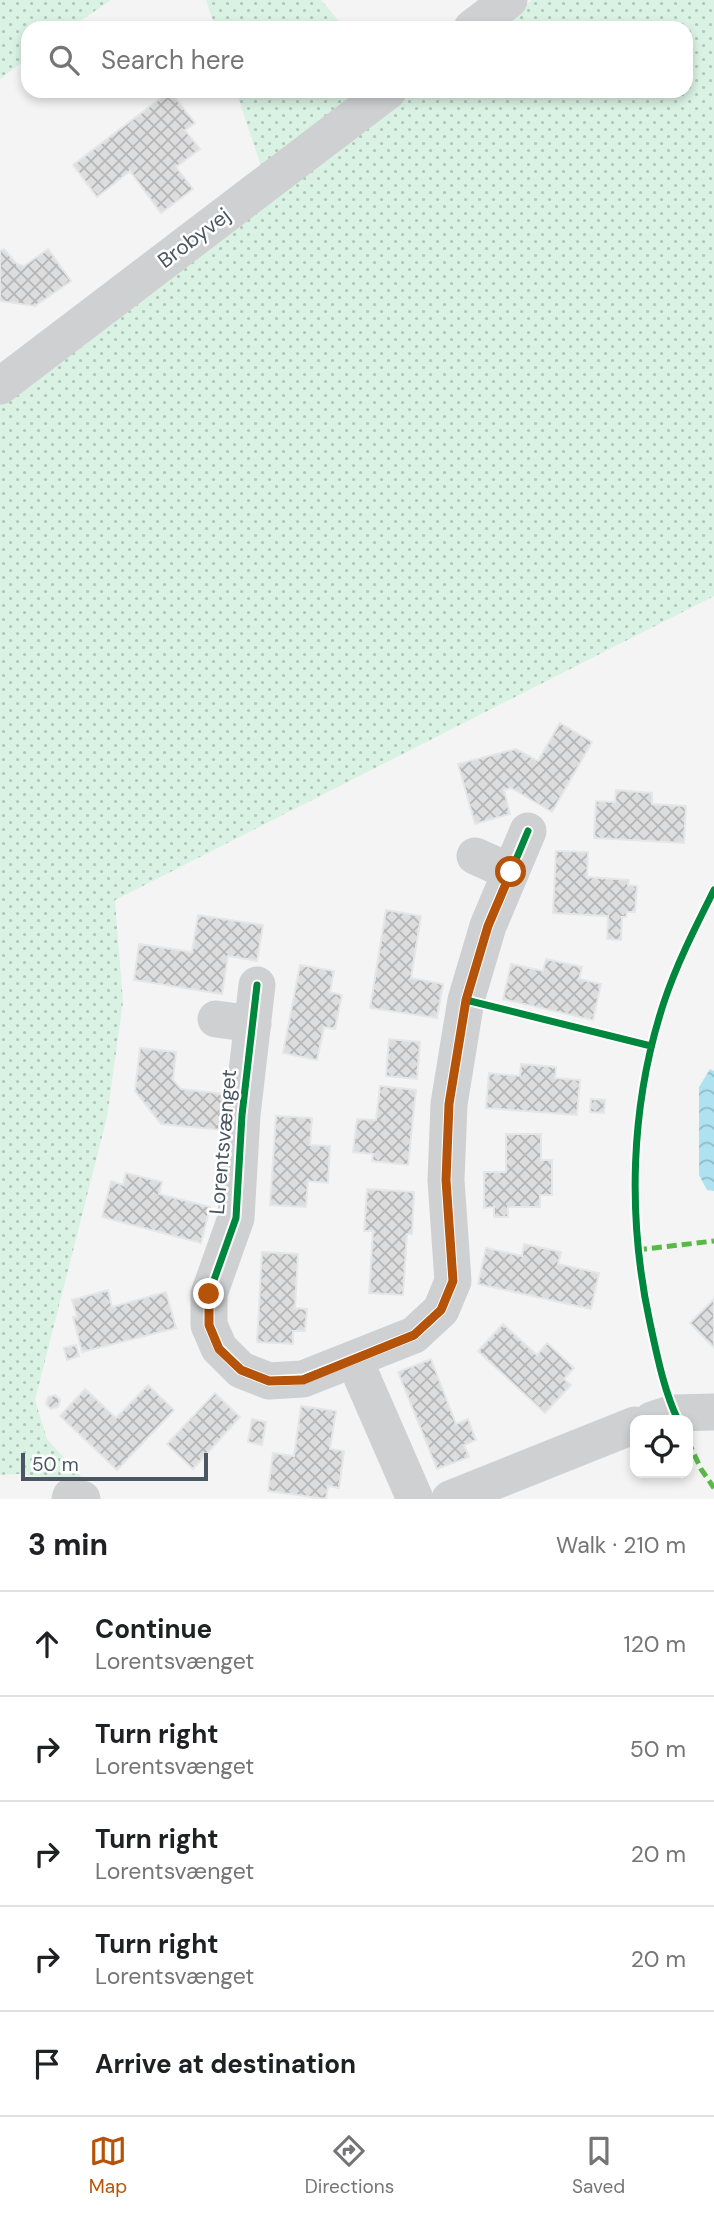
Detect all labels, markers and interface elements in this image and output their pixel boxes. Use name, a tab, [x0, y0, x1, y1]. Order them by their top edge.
search box	[21, 21, 693, 98]
icon: search	[45, 41, 83, 79]
text: Search here	[101, 43, 244, 77]
street label: Brobyvej	[152, 202, 236, 274]
route start	[495, 856, 526, 887]
street label: Lorentsvænget	[203, 1068, 243, 1216]
route end	[193, 1278, 224, 1309]
map controls	[630, 1415, 693, 1478]
button: locate	[630, 1415, 693, 1478]
scale bar	[21, 1450, 208, 1482]
text: 50 m	[32, 1452, 79, 1477]
text: 3 min	[28, 1525, 108, 1564]
text: Walk · 210 m	[556, 1530, 686, 1560]
text: Continue	[95, 1612, 212, 1646]
icon: ahead	[28, 1625, 66, 1663]
text: 120 m	[623, 1629, 686, 1659]
text: Lorentsvænget	[95, 1646, 254, 1676]
text: Turn right	[95, 1717, 219, 1751]
icon: right	[28, 1730, 66, 1768]
text: 50 m	[630, 1734, 686, 1764]
text: Lorentsvænget	[95, 1751, 254, 1781]
text: Turn right	[95, 1822, 219, 1856]
icon: right	[28, 1835, 66, 1873]
text: 20 m	[631, 1839, 686, 1869]
text: Lorentsvænget	[95, 1856, 254, 1886]
text: Turn right	[95, 1927, 219, 1961]
icon: right	[28, 1940, 66, 1978]
text: 20 m	[631, 1944, 686, 1974]
text: Lorentsvænget	[95, 1961, 254, 1991]
icon: arrive	[28, 2045, 66, 2083]
text: Arrive at destination	[95, 2047, 356, 2081]
tab: Map	[89, 2132, 127, 2199]
tab: Directions	[305, 2132, 394, 2199]
tab: Saved	[572, 2132, 625, 2199]

